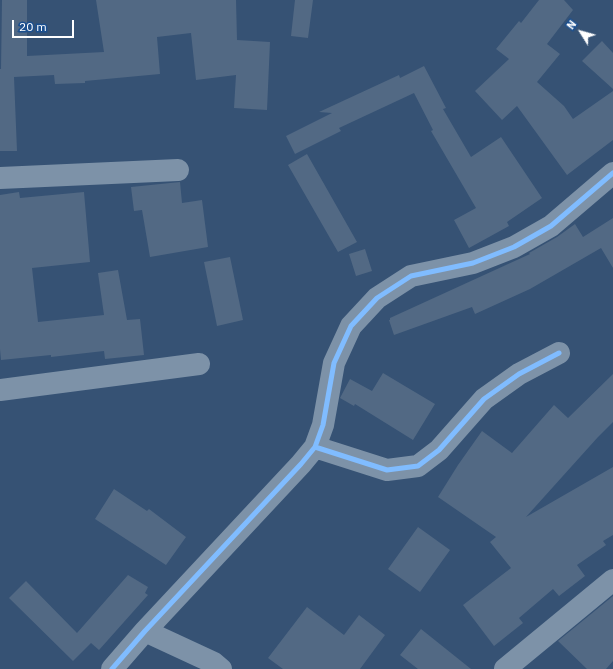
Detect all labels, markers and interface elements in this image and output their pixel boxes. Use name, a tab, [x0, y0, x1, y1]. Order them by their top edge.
scale bar	[14, 12, 76, 38]
north arrow	[561, 12, 601, 52]
text: N	[563, 17, 579, 32]
text: 20 m	[19, 19, 47, 34]

